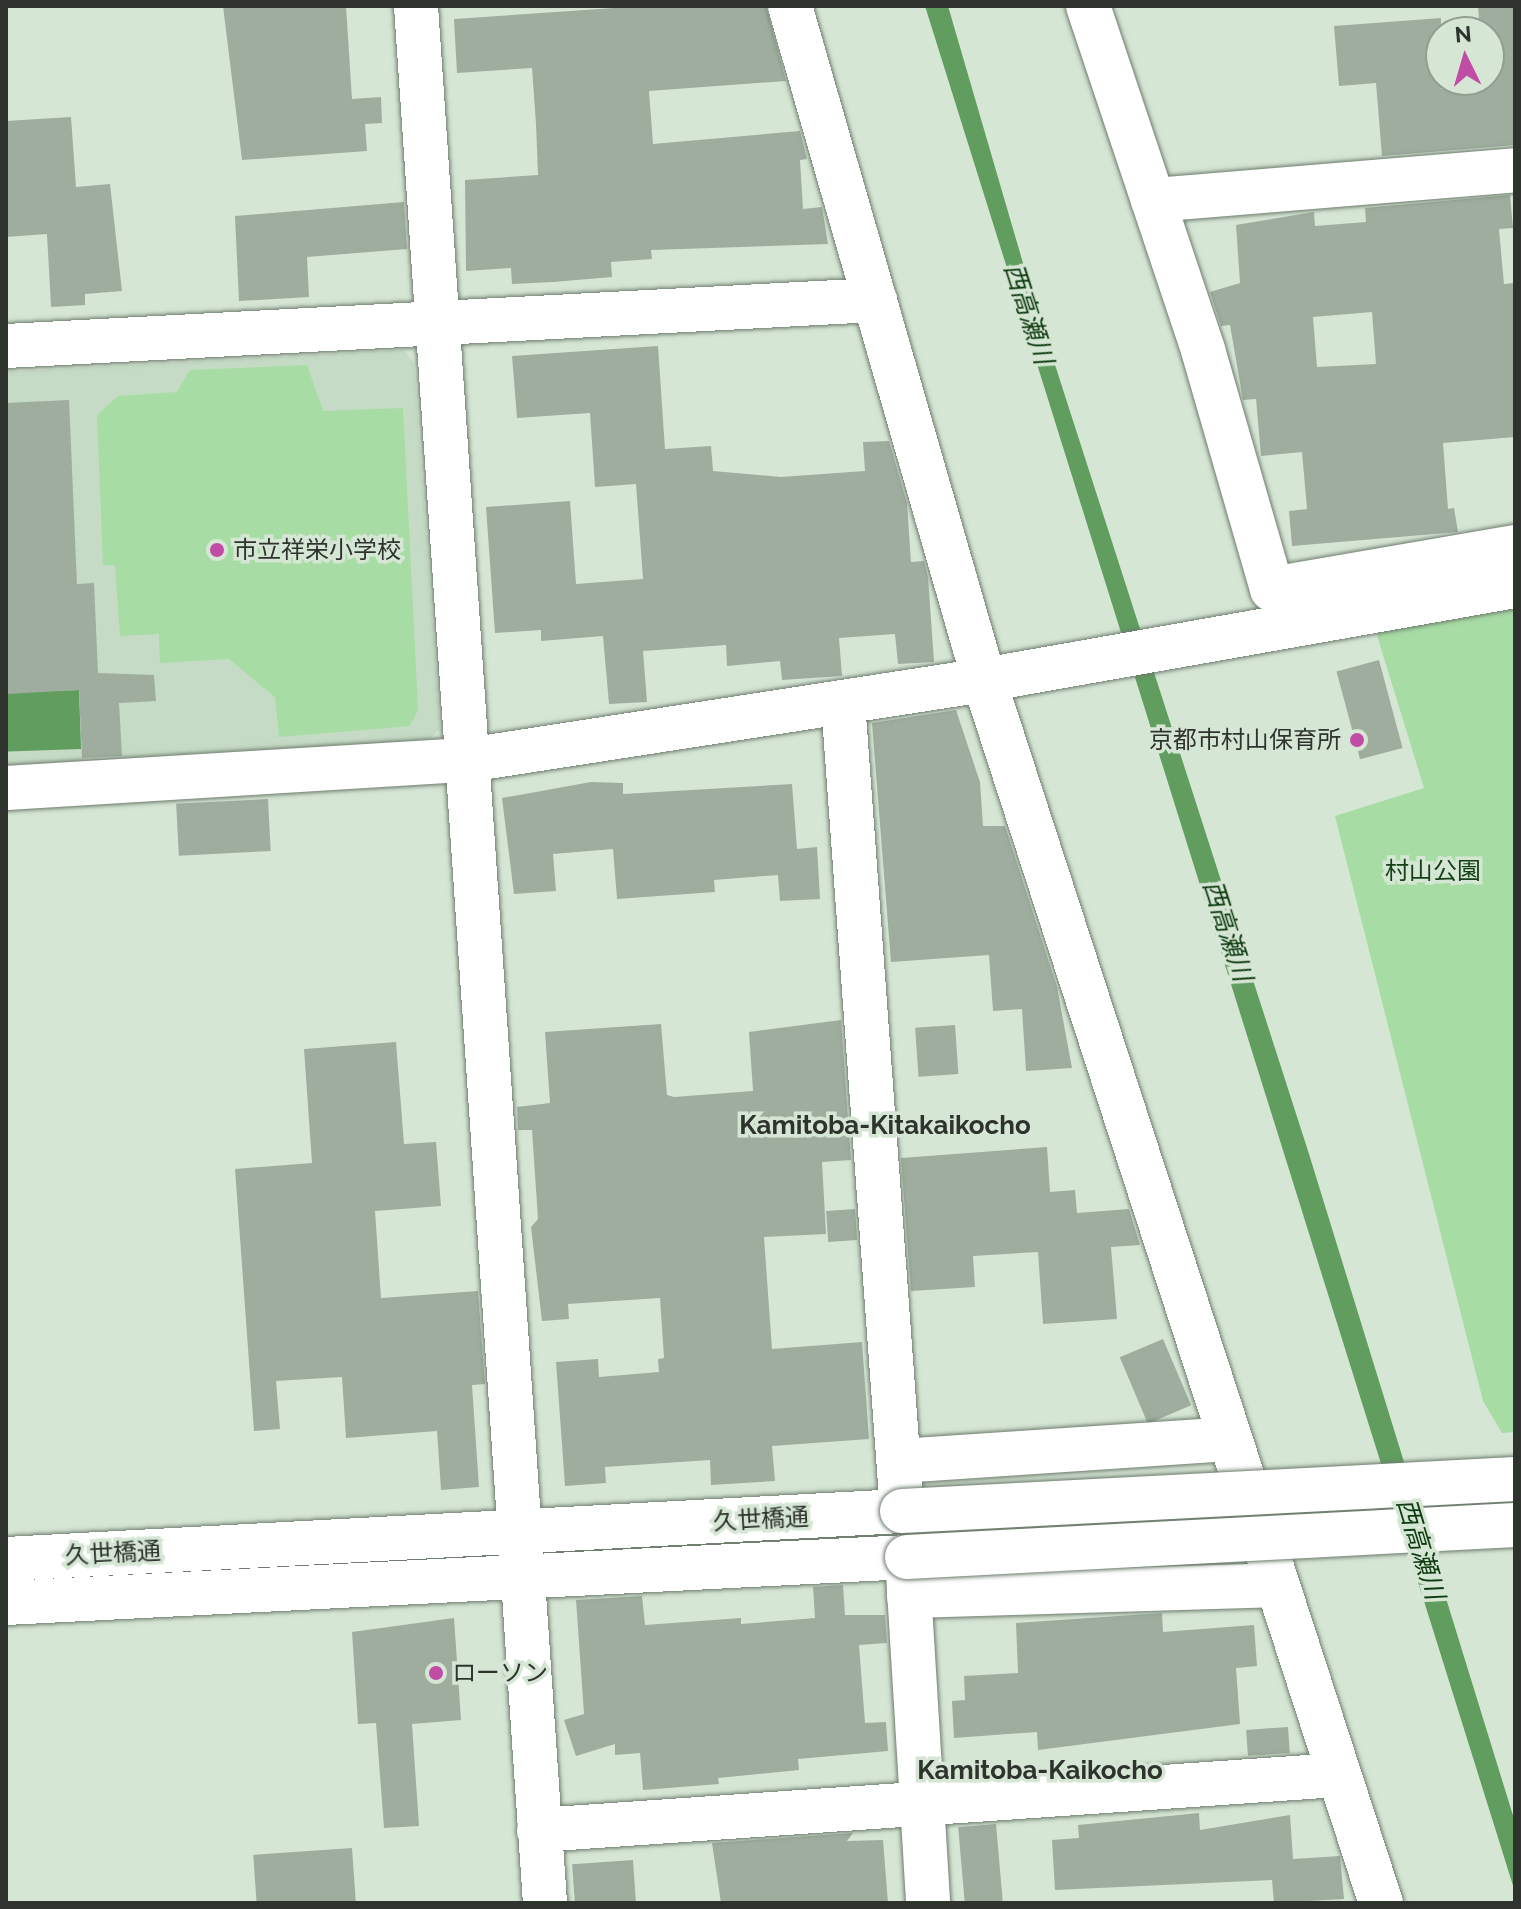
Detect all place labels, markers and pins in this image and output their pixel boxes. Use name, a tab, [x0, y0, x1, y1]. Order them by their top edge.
place label: 市立祥栄小学校	[233, 536, 401, 564]
marker: 市立祥栄小学校	[208, 541, 226, 559]
place label: 京都市村山保育所	[1149, 726, 1341, 754]
marker: 京都市村山保育所	[1348, 731, 1366, 749]
place label: ローソン	[452, 1659, 548, 1687]
marker: ローソン	[427, 1664, 445, 1682]

